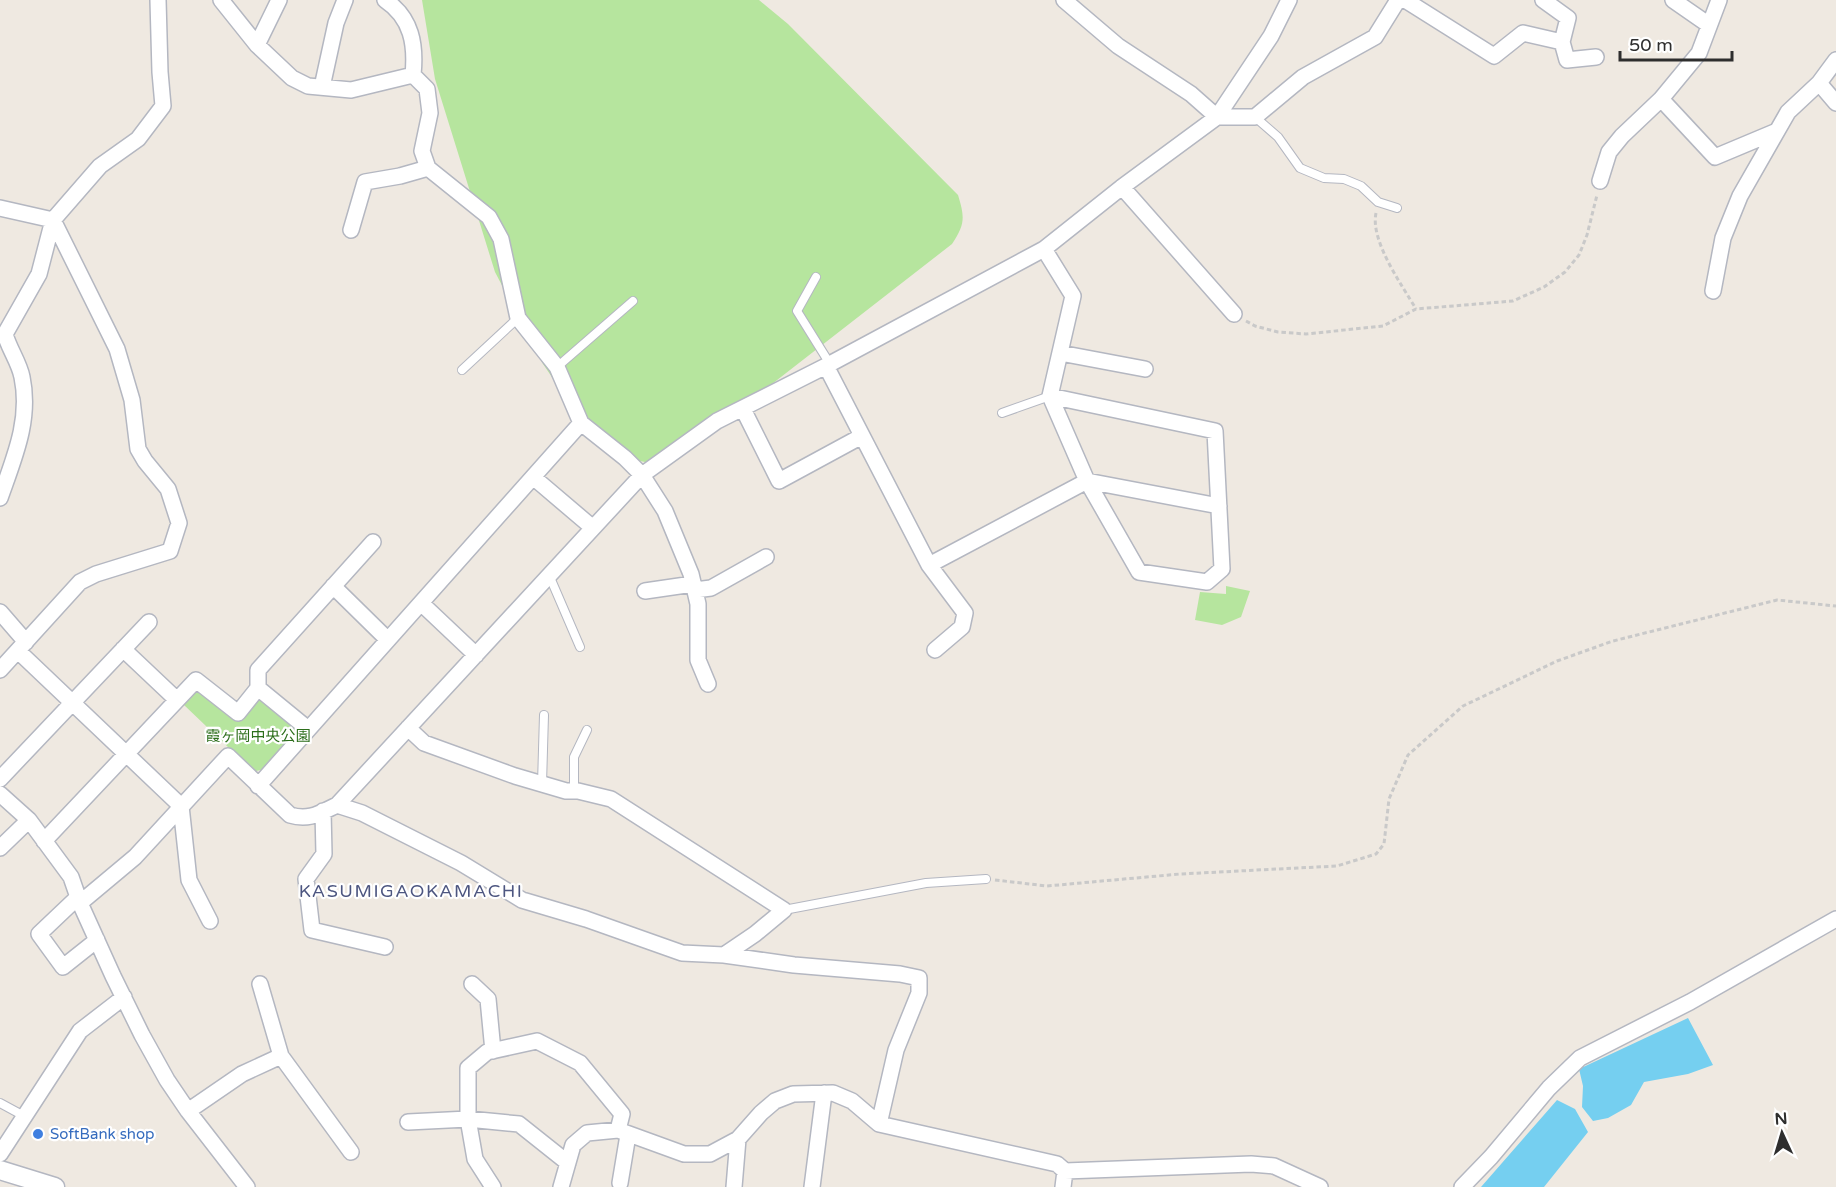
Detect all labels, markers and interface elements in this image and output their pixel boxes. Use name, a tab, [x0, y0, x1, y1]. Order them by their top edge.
scale bar	[1620, 24, 1732, 62]
text: 50 m	[1629, 34, 1673, 56]
park label: 霞ヶ岡中央公園	[205, 727, 311, 745]
district label: KASUMIGAOKAMACHI	[299, 880, 523, 902]
north arrow	[1752, 1103, 1812, 1163]
text: N	[1774, 1109, 1788, 1129]
place label: SoftBank shop	[50, 1125, 155, 1143]
marker: SoftBank shop	[31, 1127, 45, 1141]

